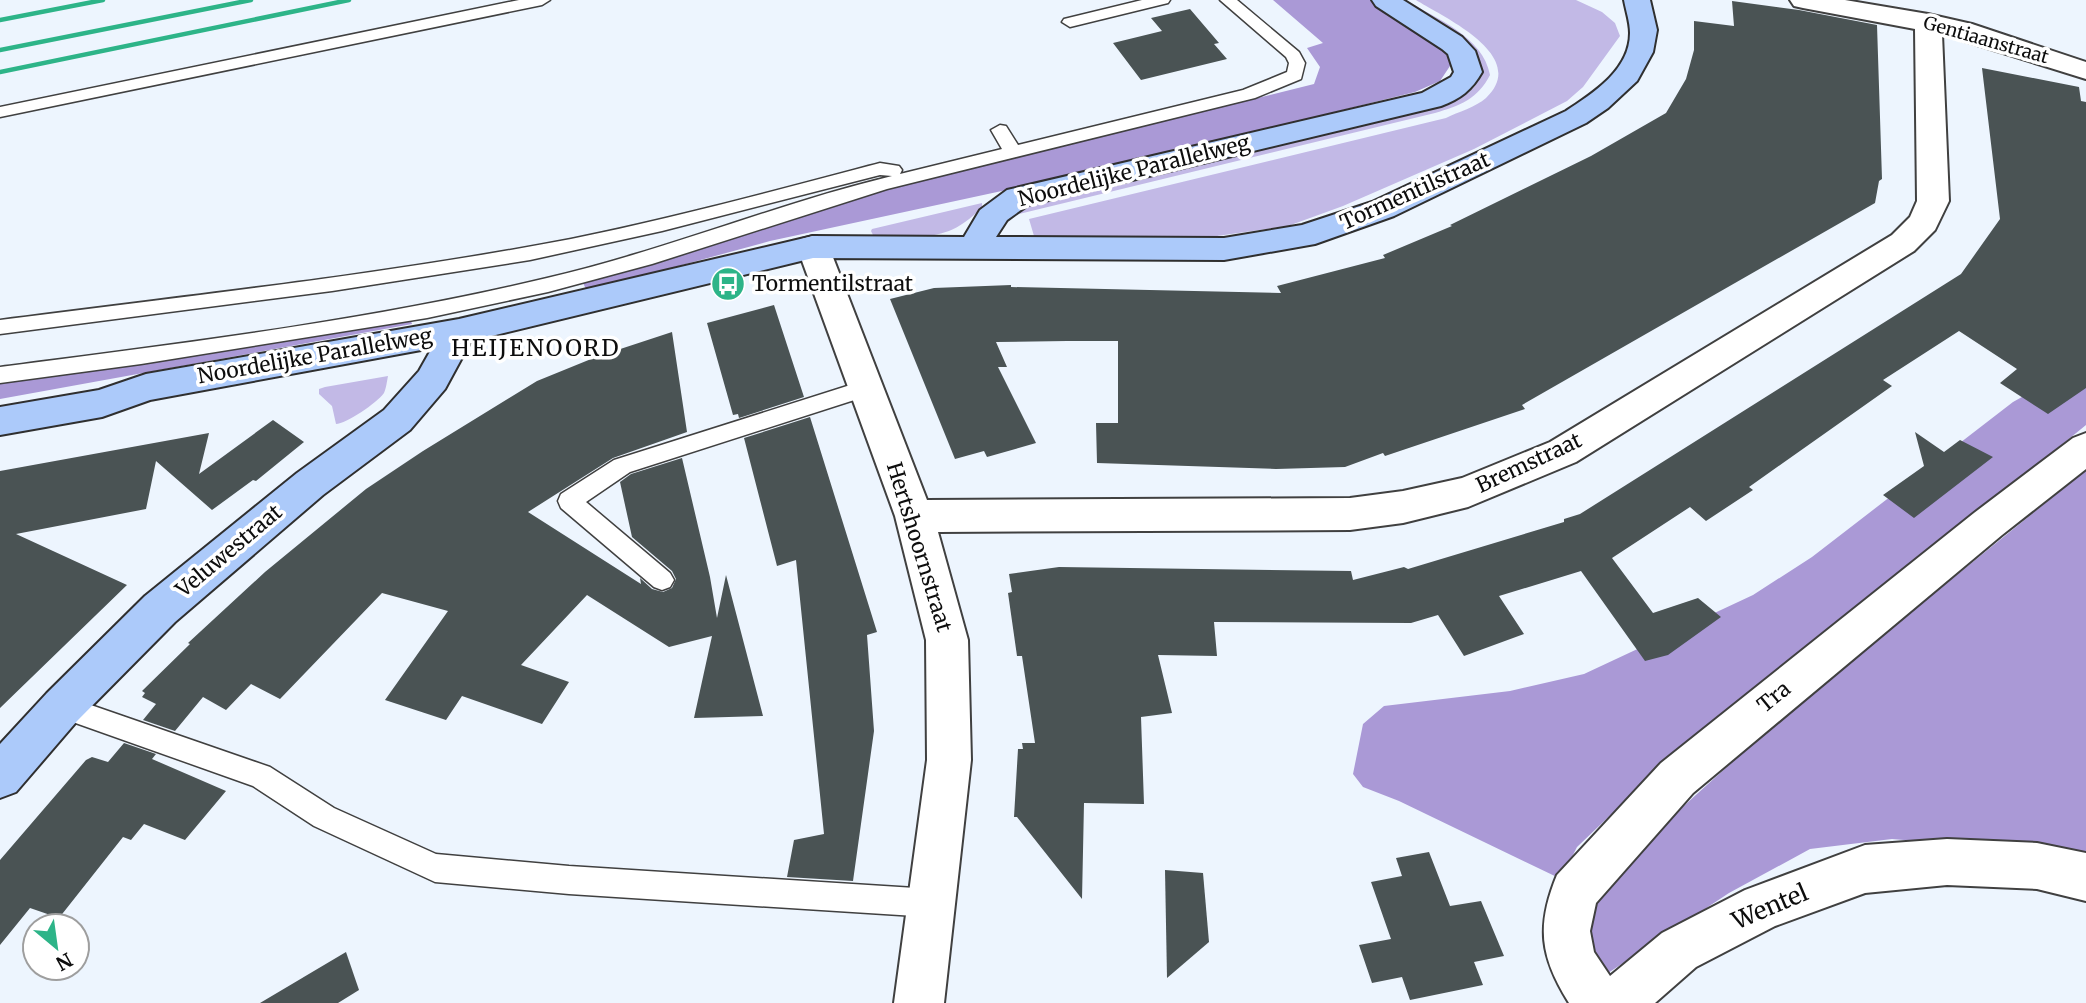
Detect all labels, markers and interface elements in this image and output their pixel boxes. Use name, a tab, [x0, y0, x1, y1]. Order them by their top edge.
street label: Gentiaanstraat	[1921, 11, 2051, 68]
street label: Noordelijke Parallelweg	[1015, 129, 1253, 212]
street label: Tormentilstraat	[1336, 145, 1494, 236]
bus stop icon: Tormentilstraat	[709, 265, 747, 303]
place label: Tormentilstraat	[752, 270, 913, 297]
street label: Noordelijke Parallelweg	[195, 322, 435, 389]
district label: HEIJENOORD	[451, 333, 621, 362]
street label: Bremstraat	[1472, 426, 1586, 499]
street label: Hertshoornstraat	[881, 459, 958, 635]
street label: Veluwestraat	[169, 498, 287, 603]
street label: Tra	[1752, 675, 1796, 718]
street label: Wentel	[1726, 877, 1813, 937]
north arrow	[21, 912, 91, 982]
text: N	[52, 948, 77, 976]

